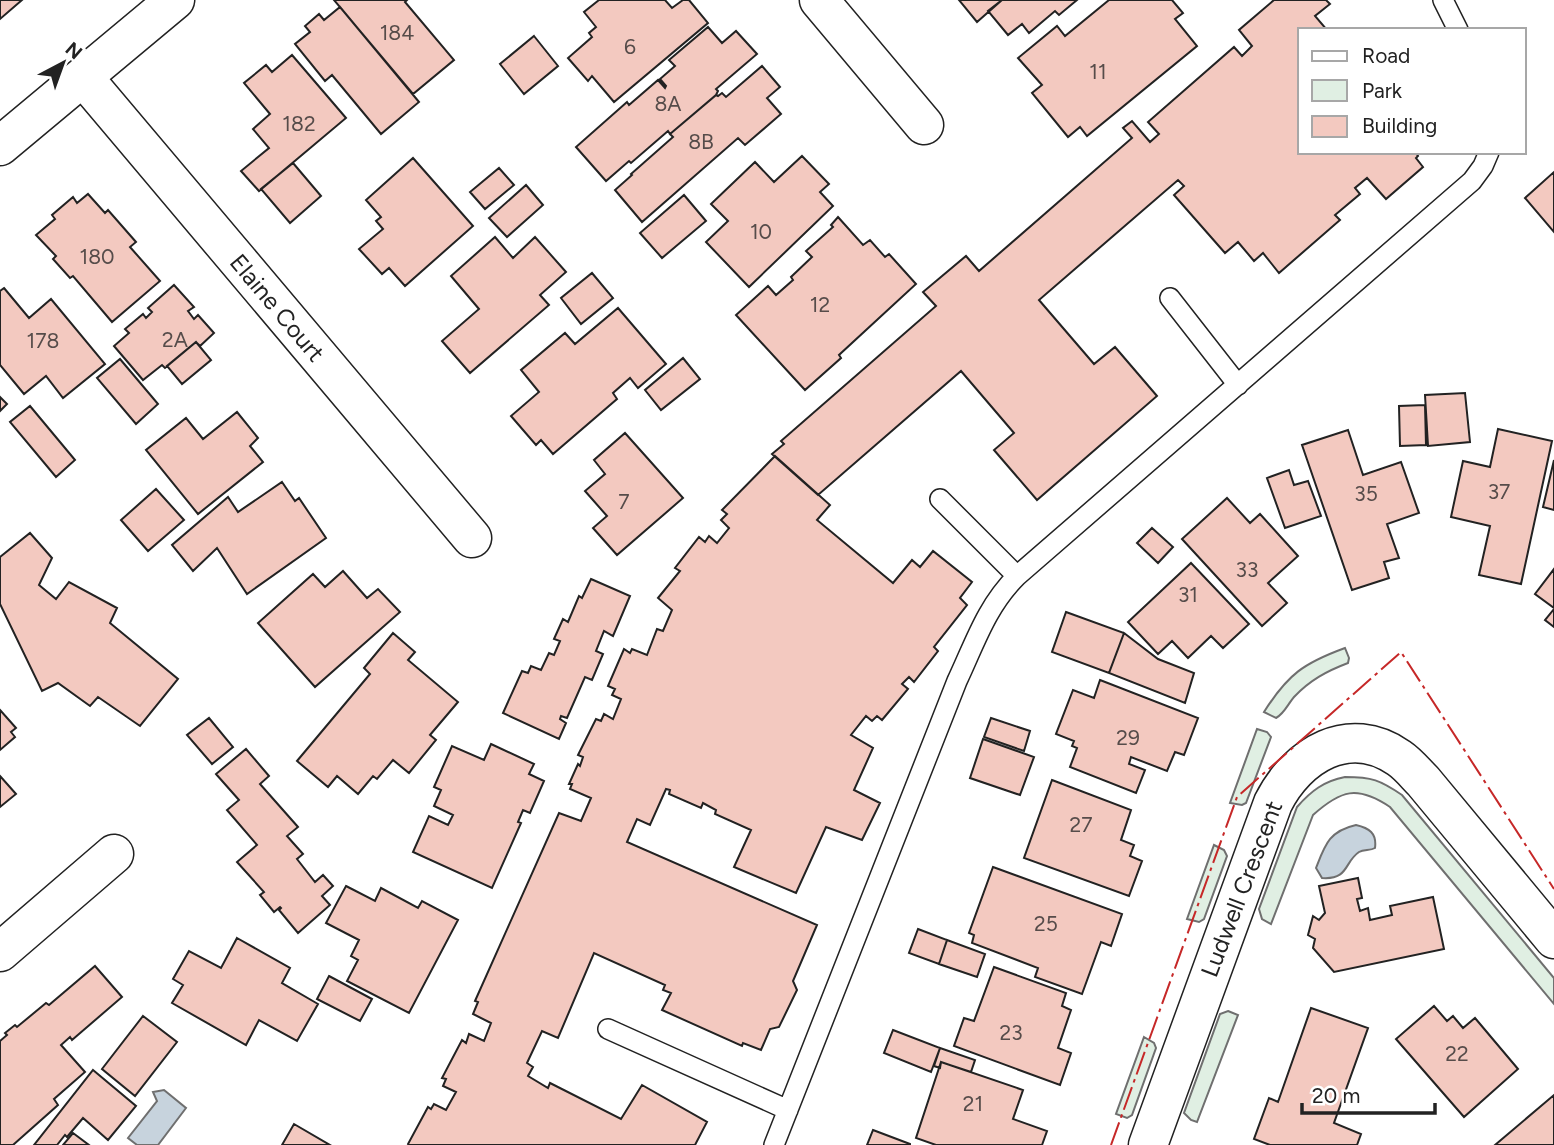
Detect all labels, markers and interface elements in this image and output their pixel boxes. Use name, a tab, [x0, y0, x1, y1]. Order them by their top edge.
house number: 184	[380, 20, 414, 45]
north arrow	[28, 28, 98, 98]
legend	[1298, 28, 1526, 154]
house number: 6	[624, 34, 636, 59]
text: N	[61, 37, 87, 64]
text: Road	[1362, 43, 1410, 68]
house number: 11	[1089, 59, 1107, 84]
text: Park	[1362, 78, 1403, 103]
house number: 8A	[654, 91, 682, 116]
house number: 182	[282, 111, 316, 136]
text: Building	[1362, 113, 1437, 138]
house number: 8B	[688, 129, 714, 154]
house number: 10	[750, 219, 772, 244]
house number: 180	[79, 244, 115, 269]
street label: Elaine Court	[224, 248, 331, 367]
house number: 12	[810, 292, 830, 317]
house number: 2A	[162, 327, 188, 352]
house number: 178	[27, 328, 59, 353]
house number: 37	[1488, 479, 1510, 504]
house number: 35	[1354, 481, 1378, 506]
house number: 7	[618, 489, 630, 514]
house number: 33	[1236, 557, 1258, 582]
house number: 31	[1178, 582, 1198, 607]
house number: 29	[1116, 725, 1140, 750]
street label: Ludwell Crescent	[1195, 797, 1288, 981]
house number: 27	[1069, 812, 1093, 837]
house number: 25	[1034, 911, 1058, 936]
house number: 23	[999, 1020, 1023, 1045]
house number: 22	[1445, 1041, 1469, 1066]
scale bar	[1302, 1072, 1435, 1116]
text: 20 m	[1312, 1083, 1360, 1108]
house number: 21	[963, 1091, 983, 1116]

